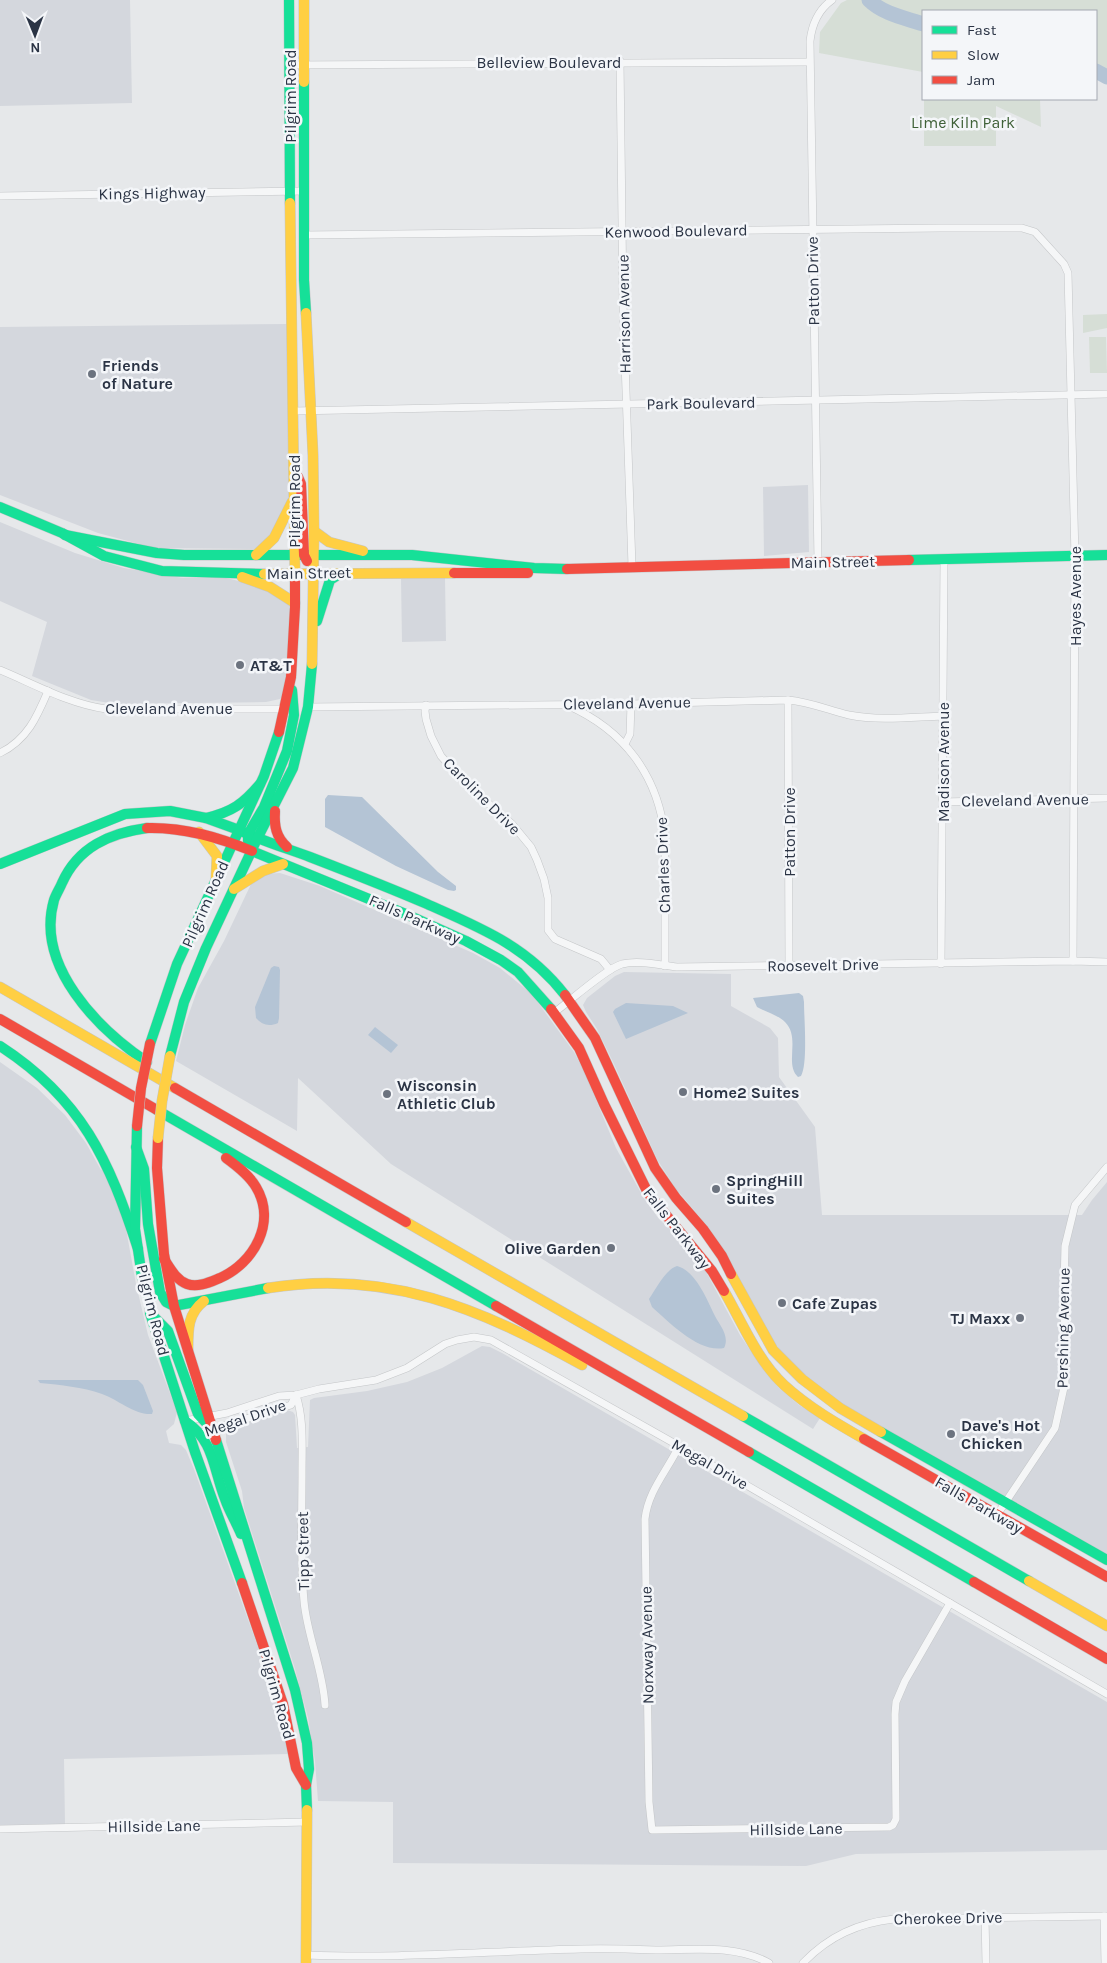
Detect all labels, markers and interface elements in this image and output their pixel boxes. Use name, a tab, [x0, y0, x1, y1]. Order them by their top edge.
north arrow	[10, 10, 60, 60]
legend	[922, 10, 1097, 100]
text: Fast	[967, 21, 997, 39]
text: N	[30, 39, 40, 56]
text: Slow	[967, 46, 999, 64]
street label: Pilgrim Road	[281, 49, 300, 143]
street label: Belleview Boulevard	[477, 53, 621, 72]
text: Jam	[967, 71, 995, 89]
park label: Lime Kiln Park	[911, 113, 1015, 132]
street label: Kings Highway	[98, 183, 206, 203]
street label: Kenwood Boulevard	[604, 220, 748, 242]
street label: Patton Drive	[803, 236, 823, 326]
street label: Harrison Avenue	[613, 254, 635, 374]
place label: Friends of Nature	[102, 356, 173, 393]
marker: Friends of Nature	[86, 368, 98, 380]
street label: Park Boulevard	[646, 393, 756, 413]
street label: Pilgrim Road	[285, 454, 304, 548]
street label: Hayes Avenue	[1066, 546, 1085, 646]
street label: Main Street	[791, 552, 875, 572]
street label: Main Street	[267, 563, 351, 583]
place label: AT&T	[250, 656, 292, 675]
marker: AT&T	[234, 659, 246, 671]
street label: Cleveland Avenue	[563, 692, 691, 714]
street label: Cleveland Avenue	[105, 699, 233, 718]
street label: Madison Avenue	[934, 702, 953, 822]
street label: Caroline Drive	[439, 753, 525, 839]
street label: Patton Drive	[780, 787, 799, 877]
street label: Cleveland Avenue	[961, 789, 1089, 811]
street label: Charles Drive	[652, 817, 674, 913]
street label: Pilgrim Road	[177, 858, 233, 950]
street label: Falls Parkway	[366, 890, 464, 948]
street label: Roosevelt Drive	[767, 955, 879, 975]
place label: Wisconsin Athletic Club	[397, 1076, 496, 1113]
place label: Home2 Suites	[693, 1083, 799, 1102]
marker: Home2 Suites	[677, 1086, 689, 1098]
marker: Wisconsin Athletic Club	[381, 1088, 393, 1100]
place label: SpringHill Suites	[726, 1171, 803, 1208]
street label: Falls Parkway	[639, 1183, 715, 1273]
marker: SpringHill Suites	[710, 1183, 722, 1195]
place label: Olive Garden	[504, 1239, 601, 1258]
marker: Olive Garden	[605, 1242, 617, 1254]
street label: Pilgrim Road	[132, 1262, 174, 1358]
street label: Pershing Avenue	[1052, 1267, 1074, 1389]
place label: Cafe Zupas	[792, 1294, 878, 1313]
marker: Cafe Zupas	[776, 1297, 788, 1309]
place label: TJ Maxx	[951, 1309, 1010, 1328]
marker: TJ Maxx	[1014, 1312, 1026, 1324]
street label: Megal Drive	[202, 1395, 288, 1441]
place label: Dave's Hot Chicken	[961, 1416, 1040, 1453]
marker: Dave's Hot Chicken	[945, 1428, 957, 1440]
street label: Megal Drive	[668, 1434, 752, 1494]
street label: Falls Parkway	[932, 1472, 1027, 1538]
street label: Tipp Street	[293, 1511, 313, 1591]
street label: Norxway Avenue	[636, 1586, 658, 1704]
street label: Pilgrim Road	[255, 1647, 299, 1741]
street label: Hillside Lane	[107, 1816, 201, 1836]
street label: Hillside Lane	[749, 1819, 843, 1839]
street label: Cherokee Drive	[893, 1908, 1003, 1928]

